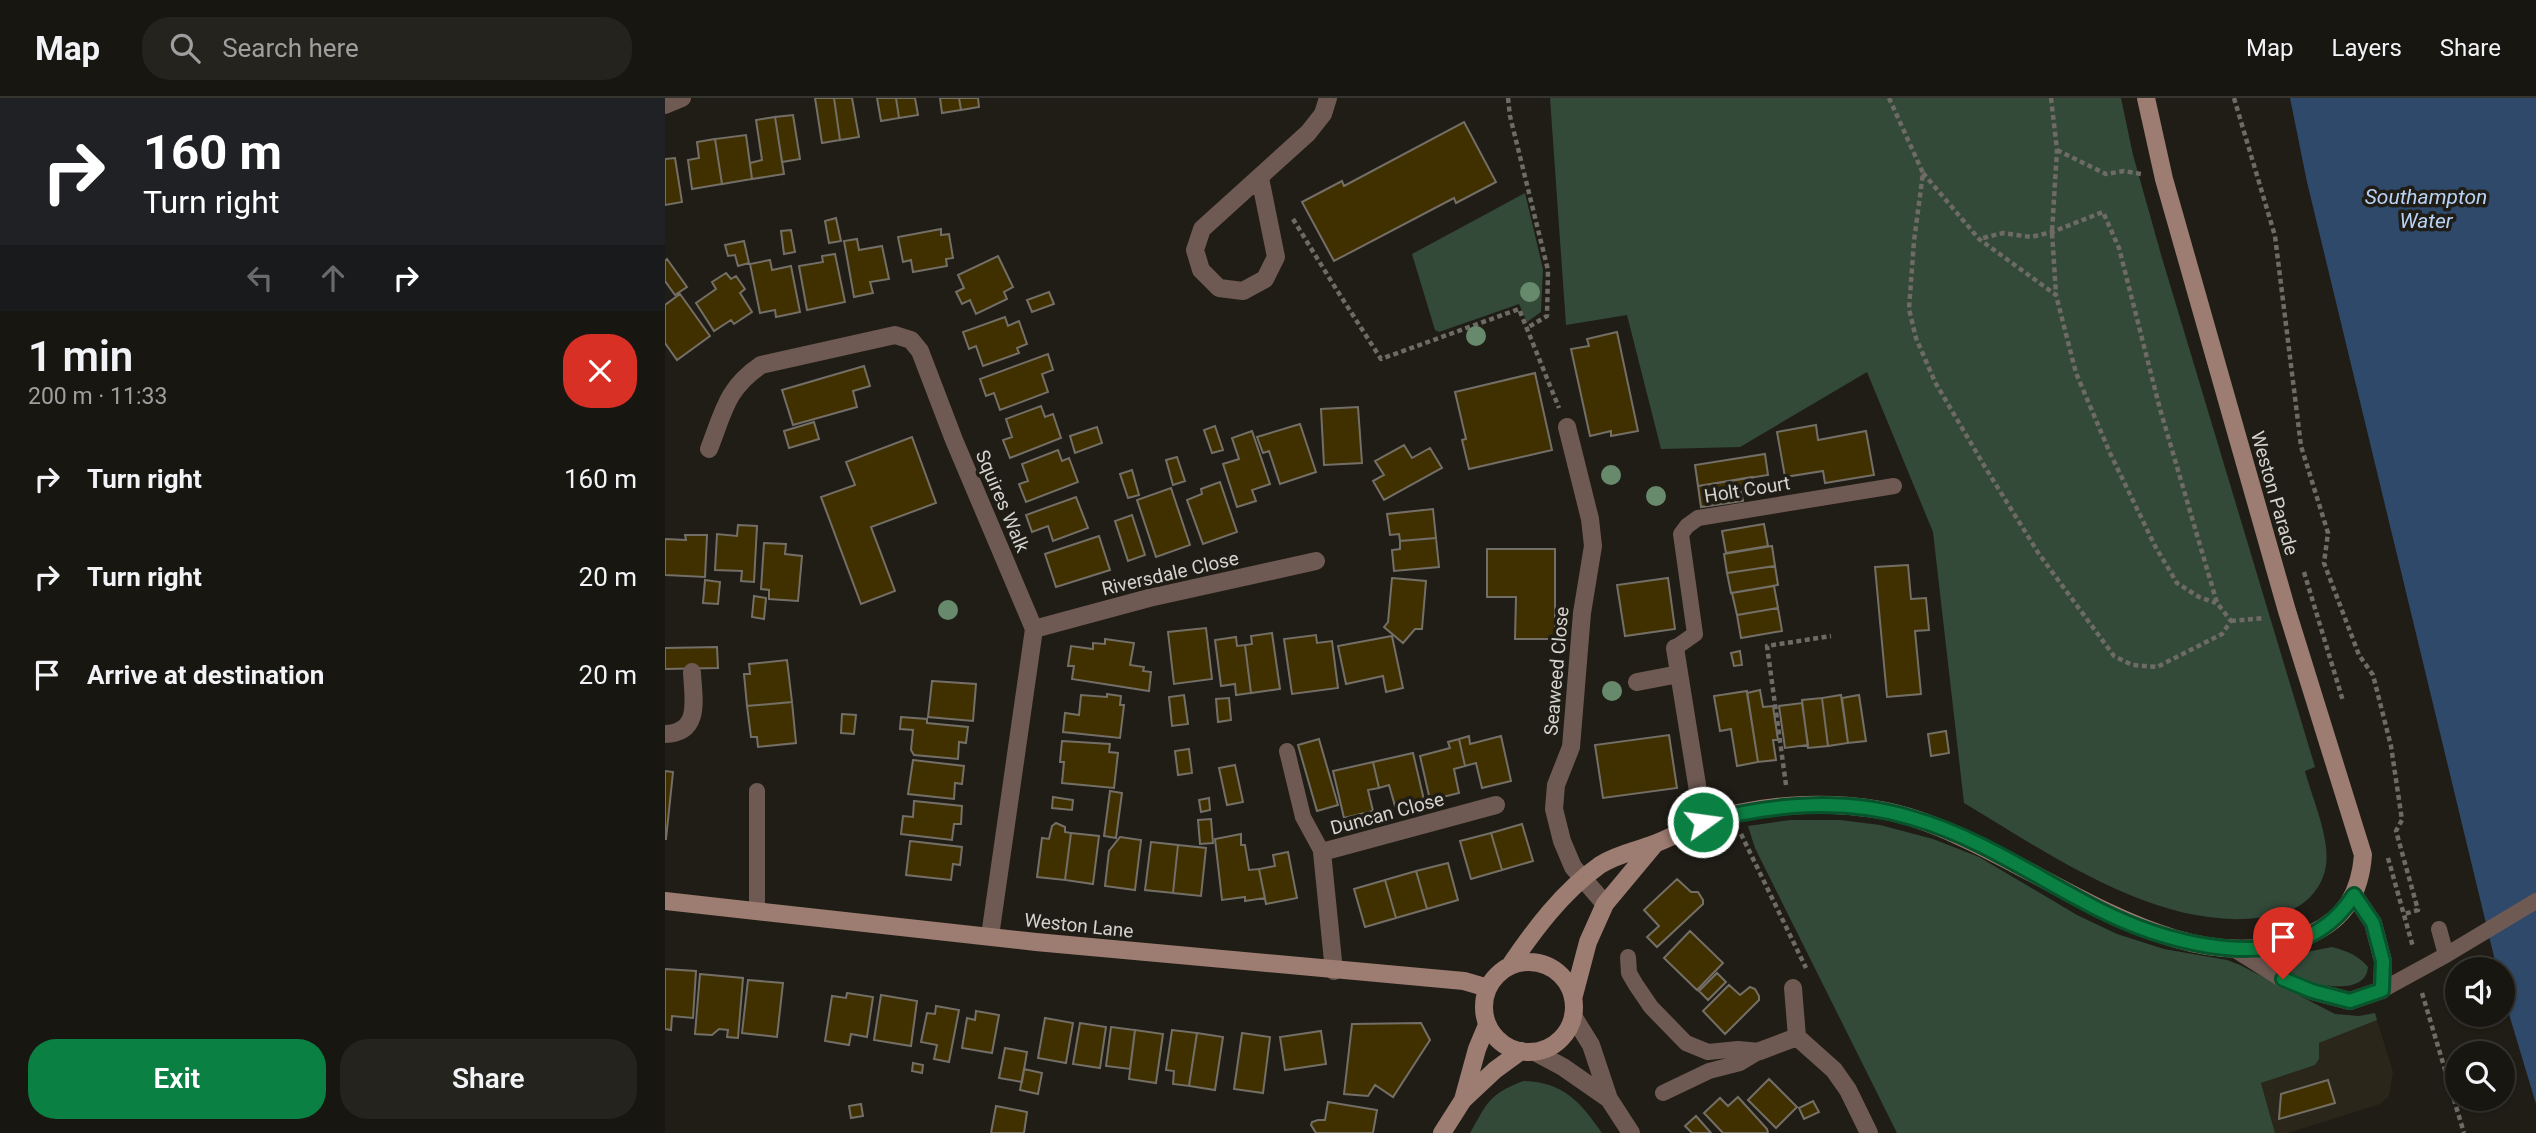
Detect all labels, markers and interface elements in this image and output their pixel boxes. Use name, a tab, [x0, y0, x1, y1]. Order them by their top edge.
search box	[142, 17, 632, 80]
text: Map	[35, 29, 100, 68]
icon: search	[166, 29, 204, 67]
text: Search here	[222, 33, 359, 63]
text: Map	[2246, 34, 2294, 62]
text: Layers	[2332, 34, 2402, 62]
text: Share	[2440, 34, 2501, 62]
text: 160 m	[143, 124, 282, 181]
icon: right	[28, 126, 119, 217]
text: Turn right	[143, 183, 279, 221]
water label: Southampton Water	[2365, 185, 2487, 233]
icon: left	[241, 259, 279, 297]
icon: ahead	[314, 259, 352, 297]
icon: right	[387, 259, 425, 297]
text: 1 min	[28, 332, 133, 381]
button: close	[563, 334, 637, 408]
text: 200 m · 11:33	[28, 383, 167, 410]
street label: Weston Parade	[2246, 428, 2303, 558]
street label: Squires Walk	[971, 446, 1035, 556]
icon: right	[28, 460, 66, 498]
text: Turn right	[87, 464, 202, 494]
text: 160 m	[564, 464, 637, 494]
street label: Holt Court	[1702, 471, 1792, 508]
street label: Riversdale Close	[1099, 547, 1241, 600]
icon: right	[28, 558, 66, 596]
text: Turn right	[87, 562, 202, 592]
text: 20 m	[579, 562, 637, 592]
street label: Seaweed Close	[1539, 606, 1574, 736]
icon: arrive	[28, 656, 66, 694]
text: Arrive at destination	[87, 660, 324, 690]
text: 20 m	[579, 660, 637, 690]
position arrow	[1666, 785, 1740, 859]
street label: Duncan Close	[1328, 787, 1446, 840]
pin	[2253, 907, 2313, 979]
street label: Weston Lane	[1023, 908, 1135, 943]
icon: arrive	[2264, 918, 2302, 956]
map controls	[2445, 957, 2515, 1111]
button: sound	[2445, 957, 2515, 1027]
button: Exit	[28, 1039, 326, 1119]
button: Share	[340, 1039, 637, 1119]
button: search	[2445, 1041, 2515, 1111]

